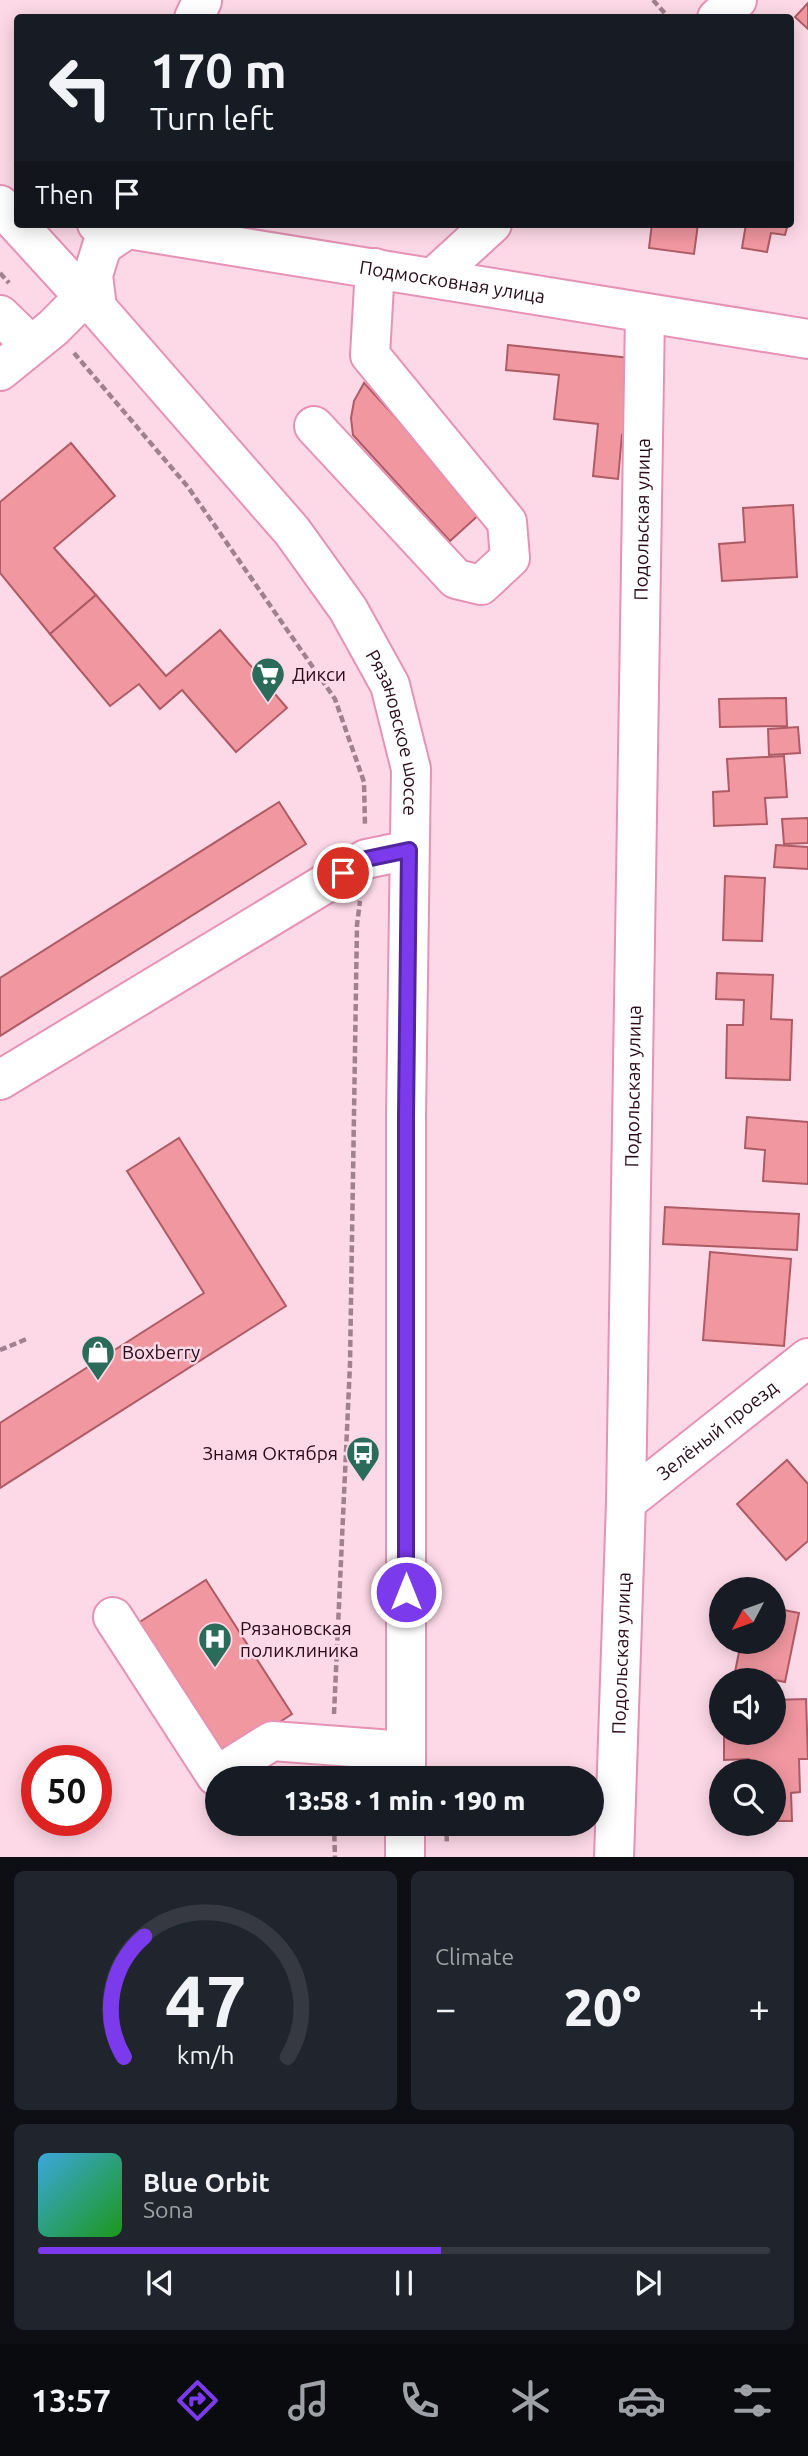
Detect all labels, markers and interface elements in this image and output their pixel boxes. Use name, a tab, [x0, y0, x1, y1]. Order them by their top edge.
icon: left	[35, 42, 126, 133]
text: 170 m	[150, 42, 287, 97]
text: Turn left	[150, 100, 274, 136]
icon: arrive	[108, 175, 146, 213]
text: Then	[35, 180, 94, 209]
street label: Подмосковная улица	[358, 256, 547, 307]
street label: Подольская улица	[629, 438, 654, 601]
street label: Рязановское шоссе	[362, 646, 423, 816]
supermarket icon: Дикси	[249, 655, 287, 704]
place label: Дикси	[292, 663, 346, 685]
pin	[313, 843, 373, 903]
icon: arrive	[324, 854, 362, 892]
street label: Подольская улица	[620, 1005, 645, 1168]
shop icon: Boxberry	[79, 1333, 117, 1382]
place label: Boxberry	[122, 1341, 200, 1363]
street label: Зелёный проезд	[652, 1376, 782, 1484]
bus stop icon: Знамя Октября	[344, 1434, 382, 1483]
place label: Знамя Октября	[202, 1442, 338, 1464]
position arrow	[369, 1555, 443, 1629]
street label: Подольская улица	[607, 1572, 635, 1735]
north arrow	[709, 1577, 786, 1654]
map controls	[709, 1577, 786, 1836]
place label: Рязановская поликлиника	[240, 1617, 359, 1661]
hospital icon: Рязановская поликлиника	[196, 1620, 234, 1669]
button: sound	[709, 1668, 786, 1745]
speed limit sign: 50	[21, 1745, 112, 1836]
button: search	[709, 1759, 786, 1836]
text: 13:58 · 1 min · 190 m	[284, 1786, 525, 1815]
text: Climate	[435, 1944, 514, 1969]
text: 47	[164, 1959, 247, 2041]
text: 20°	[564, 1978, 641, 2036]
text: −	[435, 1987, 456, 2029]
text: +	[749, 1987, 770, 2029]
text: km/h	[177, 2040, 234, 2068]
text: Blue Orbit	[143, 2168, 270, 2197]
text: Sona	[143, 2197, 193, 2222]
icon: previous	[141, 2264, 179, 2302]
icon: pause	[385, 2264, 423, 2302]
icon: next	[629, 2264, 667, 2302]
icon: directions	[173, 2376, 222, 2425]
icon: music	[284, 2376, 333, 2425]
icon: phone	[395, 2376, 444, 2425]
icon: climate	[506, 2376, 555, 2425]
icon: car	[617, 2376, 666, 2425]
icon: filters	[728, 2376, 777, 2425]
text: 13:57	[31, 2382, 111, 2418]

